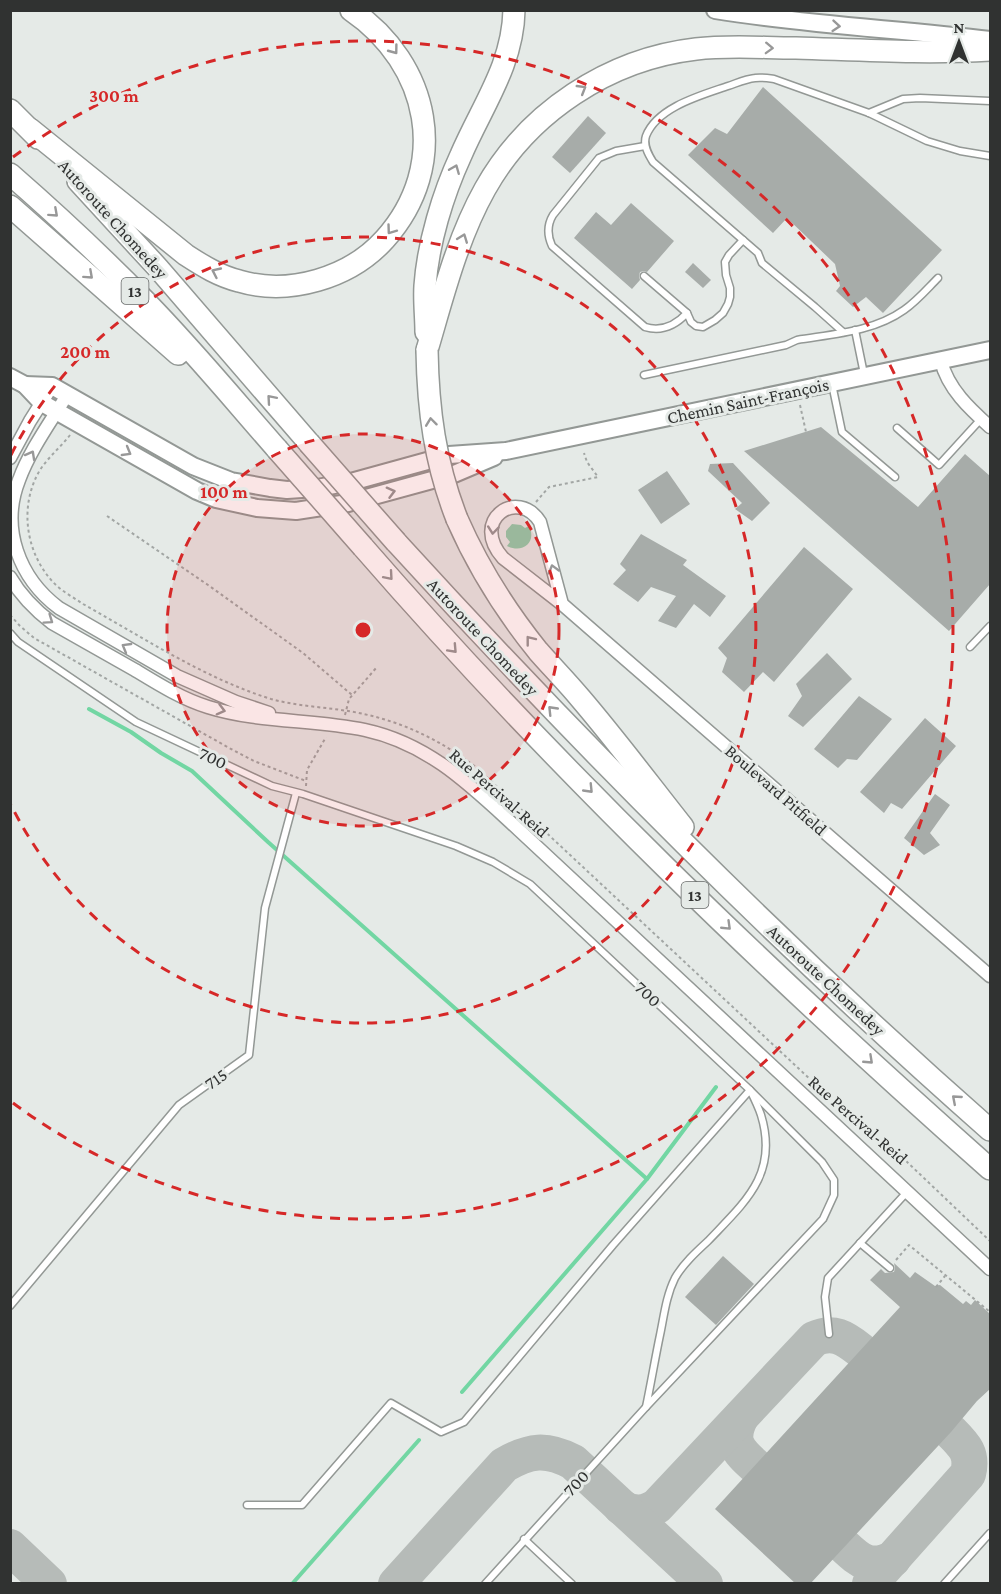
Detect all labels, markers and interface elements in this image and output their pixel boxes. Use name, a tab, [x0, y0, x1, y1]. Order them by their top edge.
north arrow	[929, 12, 989, 72]
one-way arrow	[831, 19, 840, 32]
text: N	[954, 19, 965, 36]
one-way arrow	[765, 41, 774, 54]
one-way arrow	[386, 43, 397, 54]
one-way arrow	[576, 85, 586, 97]
text: 300 m	[89, 86, 139, 106]
street label: Autoroute Chomedey	[54, 155, 172, 283]
one-way arrow	[448, 164, 460, 175]
one-way arrow	[48, 206, 58, 217]
one-way arrow	[387, 224, 398, 235]
one-way arrow	[455, 234, 468, 244]
one-way arrow	[82, 268, 93, 279]
one-way arrow	[211, 268, 222, 280]
road number: 13	[122, 278, 148, 304]
text: 200 m	[60, 342, 111, 362]
street label: Chemin Saint-François	[665, 374, 831, 428]
one-way arrow	[267, 395, 278, 406]
one-way arrow	[426, 418, 438, 427]
one-way arrow	[121, 445, 131, 456]
one-way arrow	[24, 451, 35, 461]
text: 100 m	[200, 482, 248, 502]
one-way arrow	[385, 487, 396, 499]
one-way arrow	[487, 525, 500, 535]
one-way arrow	[548, 564, 560, 575]
one-way arrow	[382, 569, 393, 580]
street label: Autoroute Chomedey	[423, 574, 543, 700]
one-way arrow	[42, 613, 53, 624]
centre of rings	[353, 620, 373, 640]
one-way arrow	[526, 636, 537, 647]
one-way arrow	[446, 642, 457, 653]
one-way arrow	[122, 643, 132, 654]
one-way arrow	[216, 703, 226, 716]
one-way arrow	[548, 707, 559, 717]
street label: Boulevard Pitfield	[721, 741, 831, 840]
street label: 700	[196, 743, 230, 773]
street label: Rue Percival-Reid	[445, 744, 553, 842]
one-way arrow	[581, 782, 592, 793]
road number: 13	[682, 882, 708, 908]
one-way arrow	[720, 919, 731, 930]
street label: Autoroute Chomedey	[763, 920, 889, 1040]
street label: 700	[631, 977, 665, 1011]
one-way arrow	[863, 1053, 873, 1064]
street label: 715	[201, 1064, 231, 1094]
street label: Rue Percival-Reid	[804, 1071, 912, 1169]
one-way arrow	[952, 1095, 962, 1106]
street label: 700	[559, 1466, 593, 1500]

